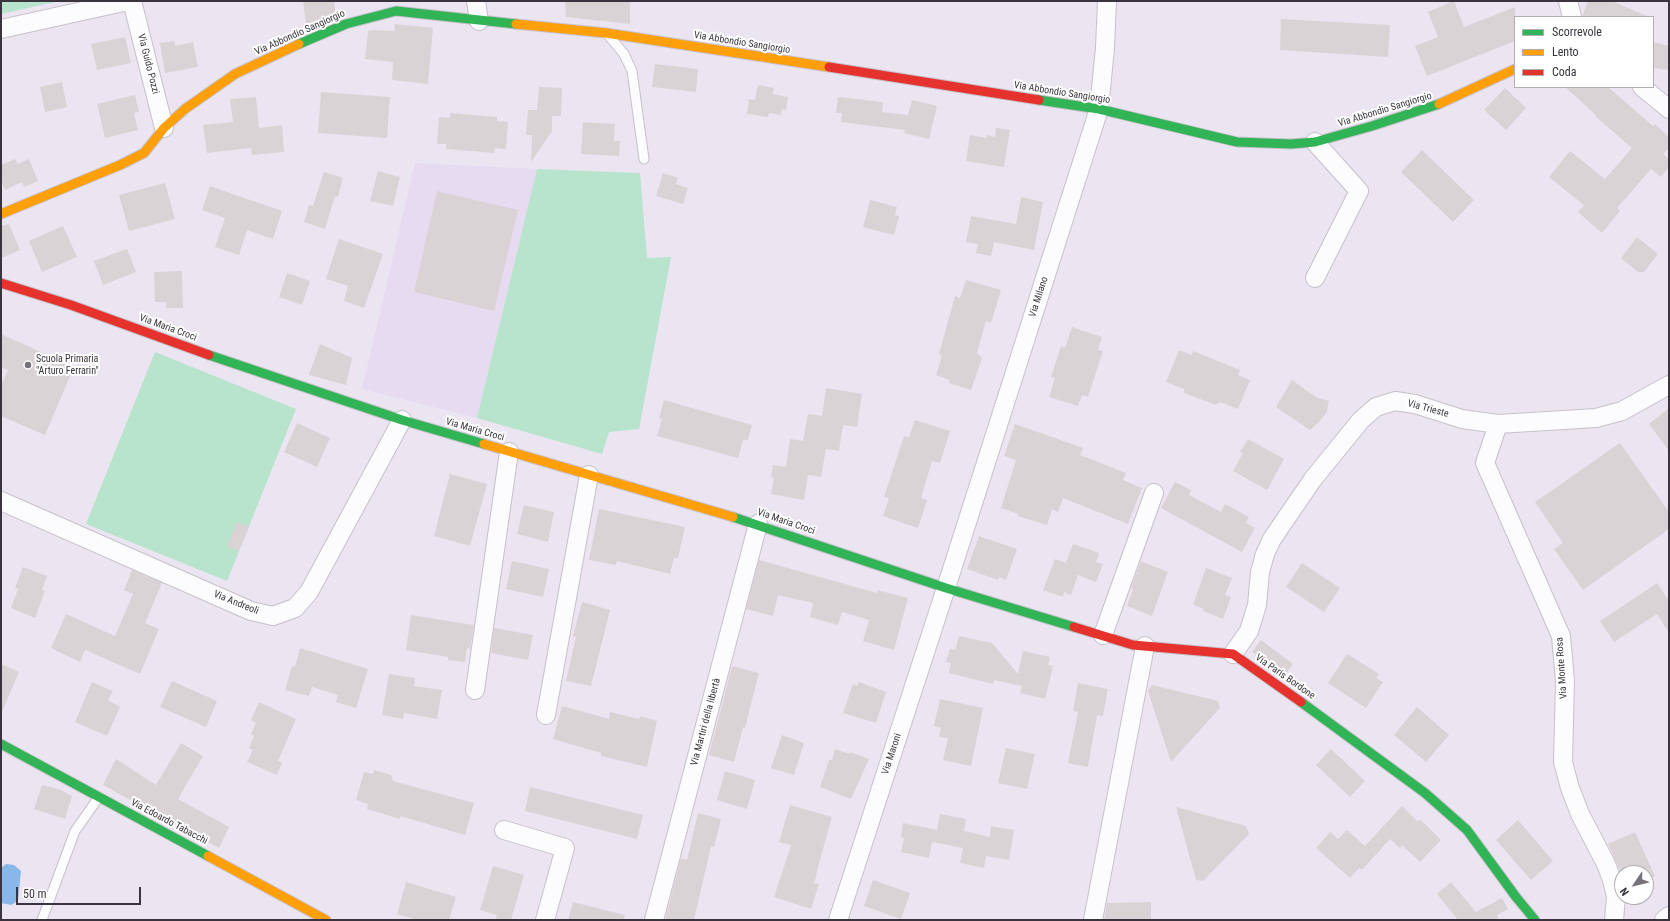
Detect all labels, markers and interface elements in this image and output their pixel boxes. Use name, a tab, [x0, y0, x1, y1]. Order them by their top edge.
street label: Via Abbondio Sangiorgio	[253, 8, 347, 58]
legend	[1514, 16, 1654, 88]
text: Scorrevole	[1552, 25, 1602, 39]
street label: Via Abbondio Sangiorgio	[693, 29, 791, 57]
street label: Via Guido Pozzi	[135, 33, 161, 95]
text: Lento	[1552, 45, 1579, 59]
text: Coda	[1552, 65, 1577, 79]
street label: Via Abbondio Sangiorgio	[1013, 79, 1111, 107]
street label: Via Abbondio Sangiorgio	[1337, 90, 1433, 130]
street label: Via Milano	[1027, 275, 1051, 319]
street label: Via Maria Croci	[138, 312, 198, 344]
place label: Scuola Primaria "Arturo Ferrarin"	[36, 353, 99, 376]
marker: Scuola Primaria "Arturo Ferrarin"	[23, 360, 33, 370]
street label: Via Trieste	[1406, 398, 1450, 420]
street label: Via Maria Croci	[444, 416, 506, 444]
street label: Via Maria Croci	[756, 507, 816, 537]
street label: Via Andreoli	[212, 588, 260, 618]
street label: Via Monte Rosa	[1554, 637, 1570, 699]
street label: Via Paris Bordone	[1253, 652, 1317, 702]
street label: Via Martiri della libertà	[689, 677, 723, 767]
street label: Via Maroni	[880, 732, 904, 776]
street label: Via Edoardo Tabacchi	[128, 797, 210, 847]
north arrow	[1614, 865, 1654, 905]
scale bar	[18, 879, 143, 905]
text: N	[1617, 885, 1632, 898]
text: 50 m	[23, 887, 47, 901]

